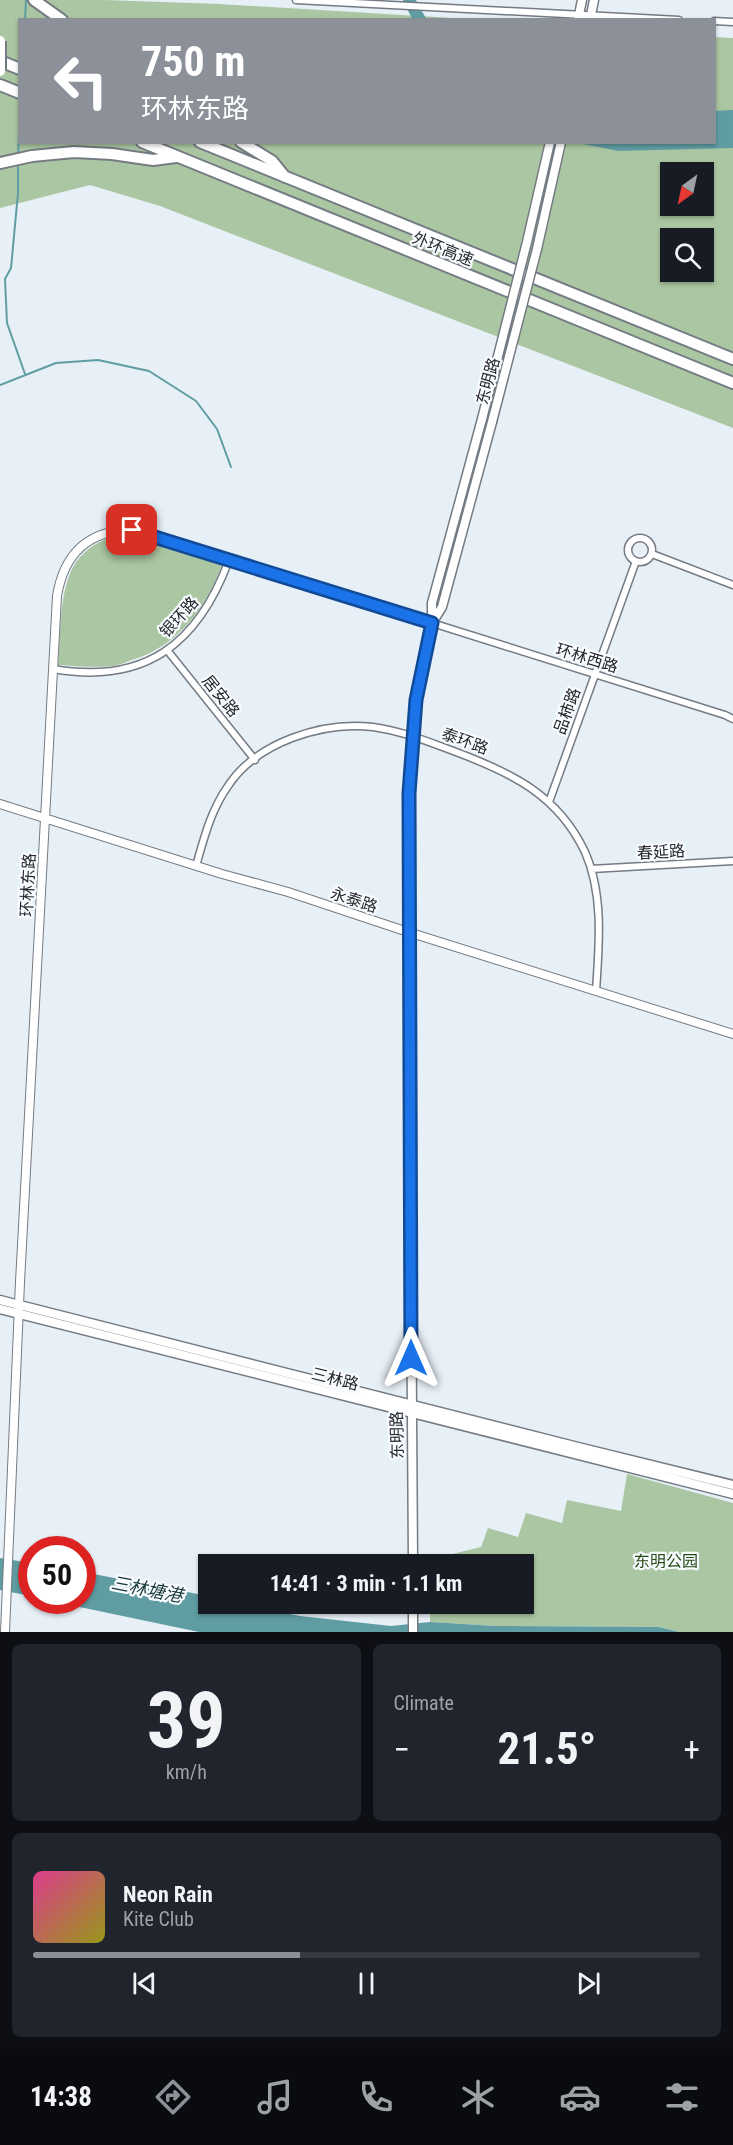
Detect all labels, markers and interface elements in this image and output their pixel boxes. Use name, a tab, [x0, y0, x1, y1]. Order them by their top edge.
text: 750 m	[141, 37, 246, 86]
icon: left	[42, 42, 120, 120]
text: 环林东路	[141, 93, 249, 125]
north arrow	[660, 162, 714, 216]
map controls	[660, 162, 714, 282]
street label: 外环高速	[410, 228, 476, 270]
button: search	[660, 228, 714, 282]
street label: 东明路	[473, 355, 503, 407]
pin	[106, 504, 157, 555]
icon: arrive	[115, 513, 148, 546]
street label: 银环路	[156, 593, 202, 641]
street label: 环林西路	[554, 640, 620, 676]
street label: 居安路	[199, 671, 243, 721]
street label: 品柿路	[550, 685, 584, 737]
street label: 泰环路	[439, 724, 491, 758]
street label: 春延路	[637, 841, 685, 863]
street label: 环林东路	[17, 853, 39, 917]
street label: 永泰路	[328, 884, 380, 916]
position arrow	[379, 1326, 443, 1390]
street label: 三林路	[309, 1364, 361, 1394]
street label: 东明路	[387, 1411, 407, 1459]
speed limit sign: 50	[18, 1536, 96, 1614]
park label: 东明公园	[634, 1552, 698, 1571]
text: 14:41 · 3 min · 1.1 km	[270, 1571, 462, 1596]
water label: 三林塘港	[110, 1572, 187, 1607]
text: 39	[147, 1675, 226, 1766]
text: Climate	[394, 1691, 454, 1715]
text: 21.5°	[497, 1722, 596, 1775]
text: −	[394, 1730, 410, 1769]
text: +	[684, 1730, 700, 1769]
text: km/h	[166, 1760, 207, 1784]
text: Neon Rain	[123, 1882, 213, 1907]
text: Kite Club	[123, 1907, 194, 1931]
icon: previous	[128, 1967, 161, 2000]
icon: pause	[350, 1967, 383, 2000]
icon: next	[572, 1967, 605, 2000]
icon: directions	[152, 2076, 194, 2118]
icon: music	[254, 2076, 296, 2118]
icon: phone	[355, 2076, 397, 2118]
icon: climate	[457, 2076, 499, 2118]
icon: car	[559, 2076, 601, 2118]
icon: filters	[661, 2076, 703, 2118]
text: 14:38	[30, 2081, 92, 2113]

